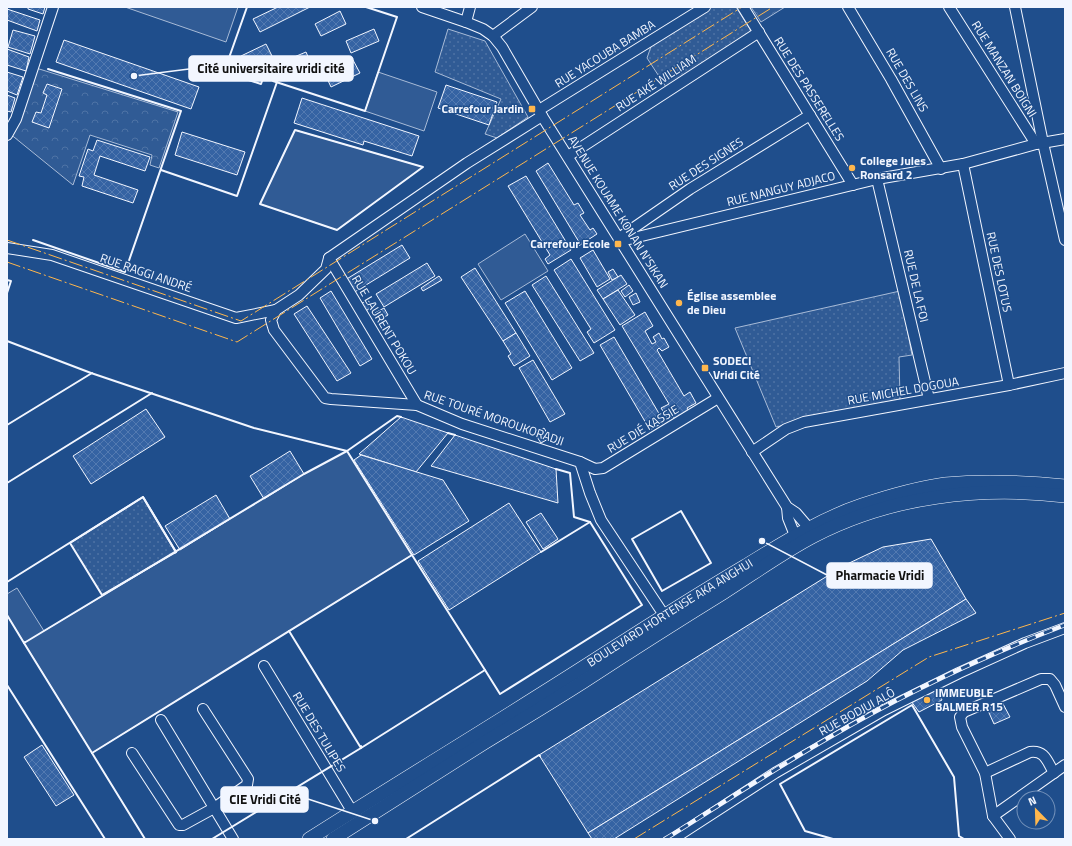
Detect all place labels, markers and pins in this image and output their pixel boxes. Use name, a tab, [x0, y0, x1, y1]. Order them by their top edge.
callout: Cité universitaire vridi cité	[189, 56, 353, 81]
place label: Carrefour Jardin	[441, 99, 524, 118]
marker: Carrefour Jardin	[527, 104, 537, 114]
place label: College Jules Ronsard 2	[860, 151, 926, 184]
marker: College Jules Ronsard 2	[847, 163, 857, 173]
place label: Carrefour Ecole	[530, 234, 610, 253]
marker: Carrefour Ecole	[613, 239, 623, 249]
place label: Église assemblee de Dieu	[687, 286, 776, 319]
marker: Église assemblee de Dieu	[674, 298, 684, 308]
place label: SODECI Vridi Cité	[713, 351, 760, 384]
marker: SODECI Vridi Cité	[700, 363, 710, 373]
callout: Pharmacie Vridi	[827, 563, 932, 588]
place label: IMMEUBLE BALMER R15	[935, 683, 1003, 716]
marker: IMMEUBLE BALMER R15	[922, 695, 932, 705]
callout: CIE Vridi Cité	[221, 787, 308, 812]

